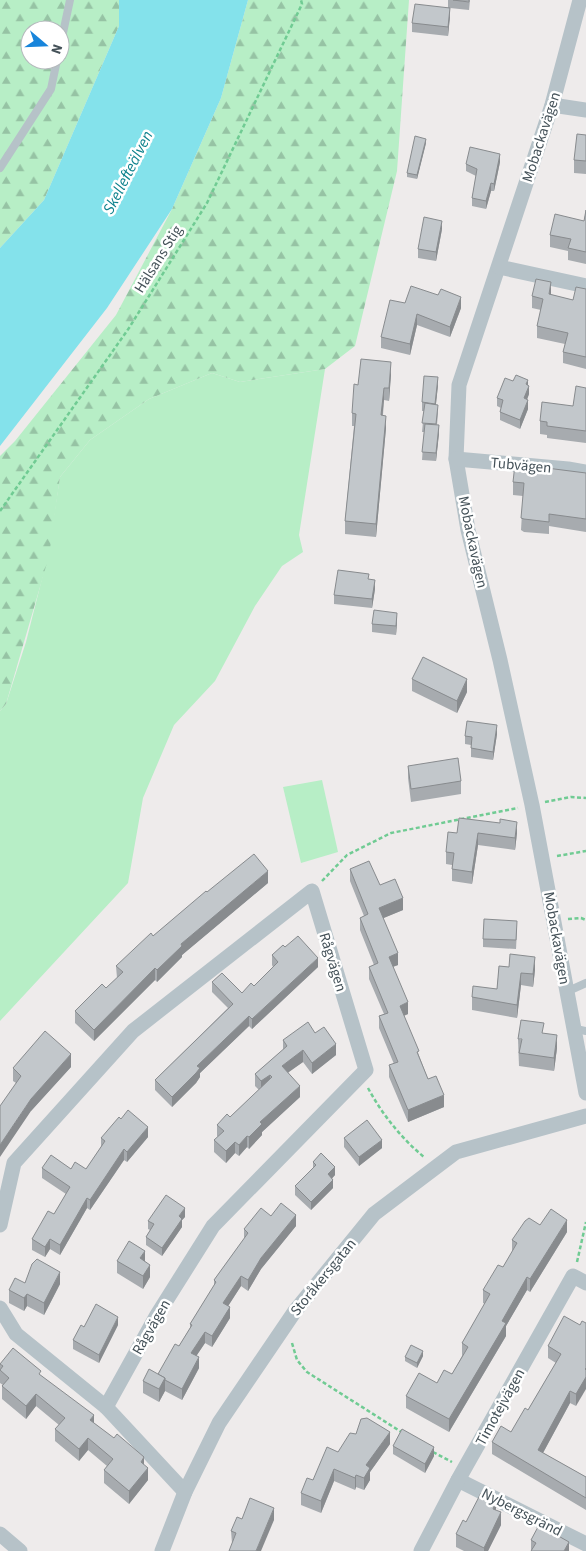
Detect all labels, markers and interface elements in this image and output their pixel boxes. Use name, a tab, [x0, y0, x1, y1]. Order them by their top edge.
north arrow	[20, 20, 70, 70]
text: N	[45, 41, 67, 57]
street label: Mobackavägen	[517, 89, 566, 185]
water label: Skellefteälven	[97, 127, 158, 218]
street label: Hälsans Stig	[129, 221, 188, 297]
street label: Tubvägen	[490, 452, 552, 479]
street label: Mobackavägen	[453, 494, 493, 590]
street label: Mobackavägen	[538, 890, 575, 986]
street label: Rågvägen	[314, 930, 351, 994]
street label: Storåkersgatan	[286, 1234, 361, 1321]
street label: Rågvägen	[127, 1296, 176, 1359]
street label: Timotejvägen	[471, 1365, 530, 1450]
street label: Nybergsgränd	[478, 1483, 566, 1542]

